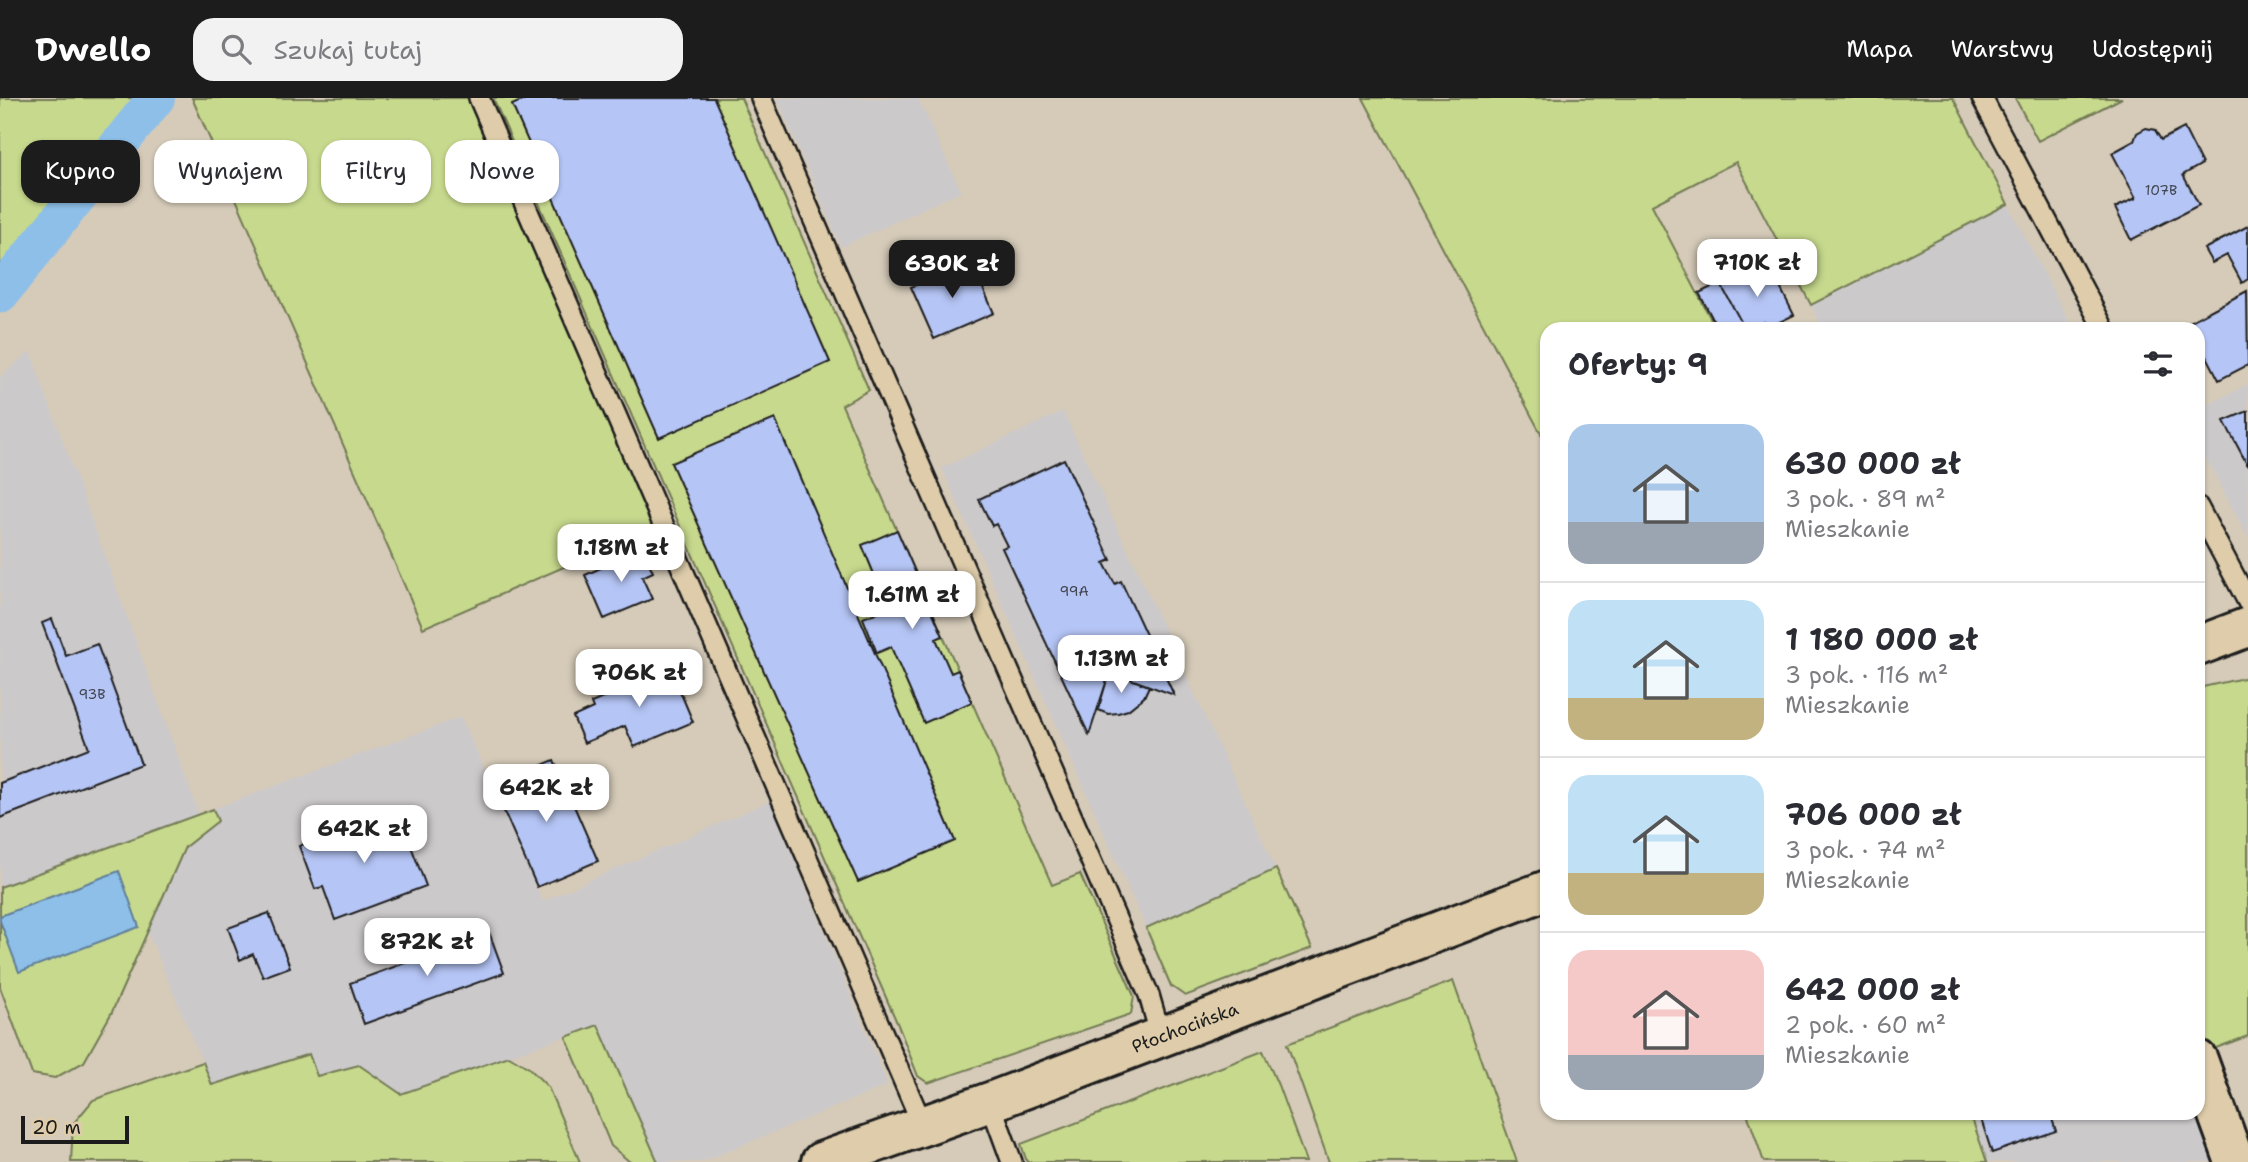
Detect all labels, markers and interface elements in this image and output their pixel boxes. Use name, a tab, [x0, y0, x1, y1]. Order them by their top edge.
search box	[193, 18, 683, 81]
text: Dwello	[35, 27, 151, 72]
icon: search	[217, 30, 255, 68]
text: Szukaj tutaj	[273, 32, 422, 67]
text: Mapa	[1846, 33, 1913, 65]
text: Warstwy	[1951, 33, 2054, 65]
text: Udostępnij	[2092, 33, 2213, 65]
chip: Kupno	[21, 140, 140, 203]
chip: Wynajem	[154, 140, 307, 203]
chip: Filtry	[321, 140, 431, 203]
chip: Nowe	[445, 140, 559, 203]
house number: 107B	[2145, 181, 2177, 199]
pin: 630K zł	[887, 240, 1017, 300]
pin: 710K zł	[1692, 240, 1822, 299]
text: 710K zł	[1713, 247, 1801, 277]
text: 630K zł	[905, 248, 999, 278]
text: Oferty: 9	[1568, 344, 1708, 385]
icon: filters	[2139, 345, 2177, 383]
text: 630 000 zł	[1785, 443, 1961, 484]
icon: home	[1624, 452, 1708, 536]
text: 3 pok. · 89 m²	[1785, 484, 1946, 514]
text: Mieszkanie	[1785, 514, 1910, 544]
pin: 1.18M zł	[549, 524, 693, 584]
text: 1.18M zł	[573, 532, 669, 562]
pin: 1.61M zł	[840, 572, 984, 631]
text: 1.61M zł	[864, 579, 960, 609]
house number: 99A	[1059, 582, 1089, 600]
text: 1 180 000 zł	[1785, 619, 1978, 660]
icon: home	[1624, 628, 1708, 712]
pin: 1.13M zł	[1049, 636, 1193, 695]
text: 1.13M zł	[1074, 643, 1168, 673]
pin: 706K zł	[574, 650, 704, 709]
text: 706K zł	[592, 657, 686, 687]
text: 3 pok. · 116 m²	[1785, 660, 1948, 690]
house number: 93B	[78, 685, 106, 703]
text: Mieszkanie	[1785, 690, 1910, 720]
pin: 642K zł	[481, 764, 611, 824]
text: 642K zł	[499, 772, 593, 802]
text: 706 000 zł	[1785, 794, 1961, 835]
icon: home	[1624, 803, 1708, 887]
pin: 642K zł	[299, 806, 429, 865]
text: 642K zł	[317, 813, 411, 843]
text: 3 pok. · 74 m²	[1785, 835, 1946, 865]
text: Mieszkanie	[1785, 865, 1910, 895]
pin: 872K zł	[362, 918, 492, 978]
text: 872K zł	[380, 926, 474, 956]
text: 642 000 zł	[1785, 969, 1960, 1010]
icon: home	[1624, 978, 1708, 1062]
street label: Płochocińska	[1128, 997, 1242, 1059]
text: 2 pok. · 60 m²	[1785, 1010, 1946, 1040]
text: Mieszkanie	[1785, 1040, 1910, 1070]
scale bar	[21, 1113, 130, 1145]
text: 20 m	[32, 1115, 81, 1140]

